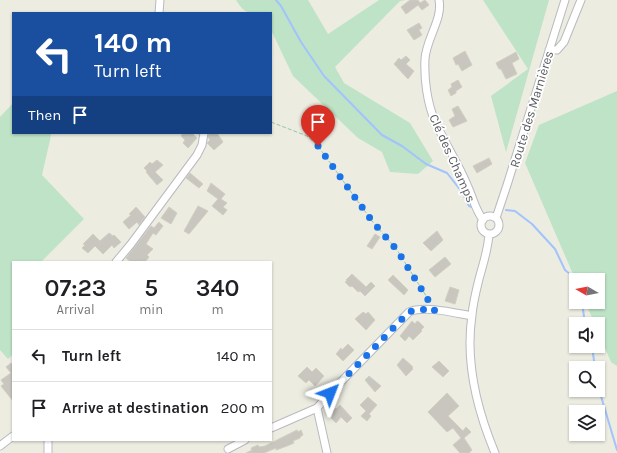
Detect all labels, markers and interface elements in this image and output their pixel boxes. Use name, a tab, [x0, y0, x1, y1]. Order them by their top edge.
text: 140 m	[94, 26, 172, 59]
icon: left	[28, 28, 80, 80]
street label: Route des Marnières	[507, 49, 556, 169]
text: Turn left	[94, 60, 162, 82]
icon: arrive	[69, 104, 91, 126]
pin	[301, 105, 335, 146]
text: Then	[28, 106, 61, 124]
icon: arrive	[307, 111, 329, 133]
street label: Clé des Champs	[426, 112, 479, 205]
north arrow	[569, 273, 605, 309]
map controls	[569, 273, 605, 441]
text: 07:23	[45, 274, 107, 302]
text: 5	[144, 274, 158, 302]
text: 340	[196, 274, 239, 302]
text: Arrival	[57, 302, 95, 317]
text: min	[139, 302, 163, 317]
text: m	[211, 302, 224, 317]
button: sound	[569, 317, 605, 353]
icon: left	[28, 345, 50, 367]
text: Turn left	[62, 347, 121, 365]
text: 140 m	[216, 347, 256, 365]
button: search	[569, 361, 605, 397]
position arrow	[309, 372, 351, 414]
icon: arrive	[28, 397, 50, 419]
text: Arrive at destination	[62, 399, 209, 417]
text: 200 m	[221, 399, 265, 417]
button: layers	[569, 405, 605, 441]

